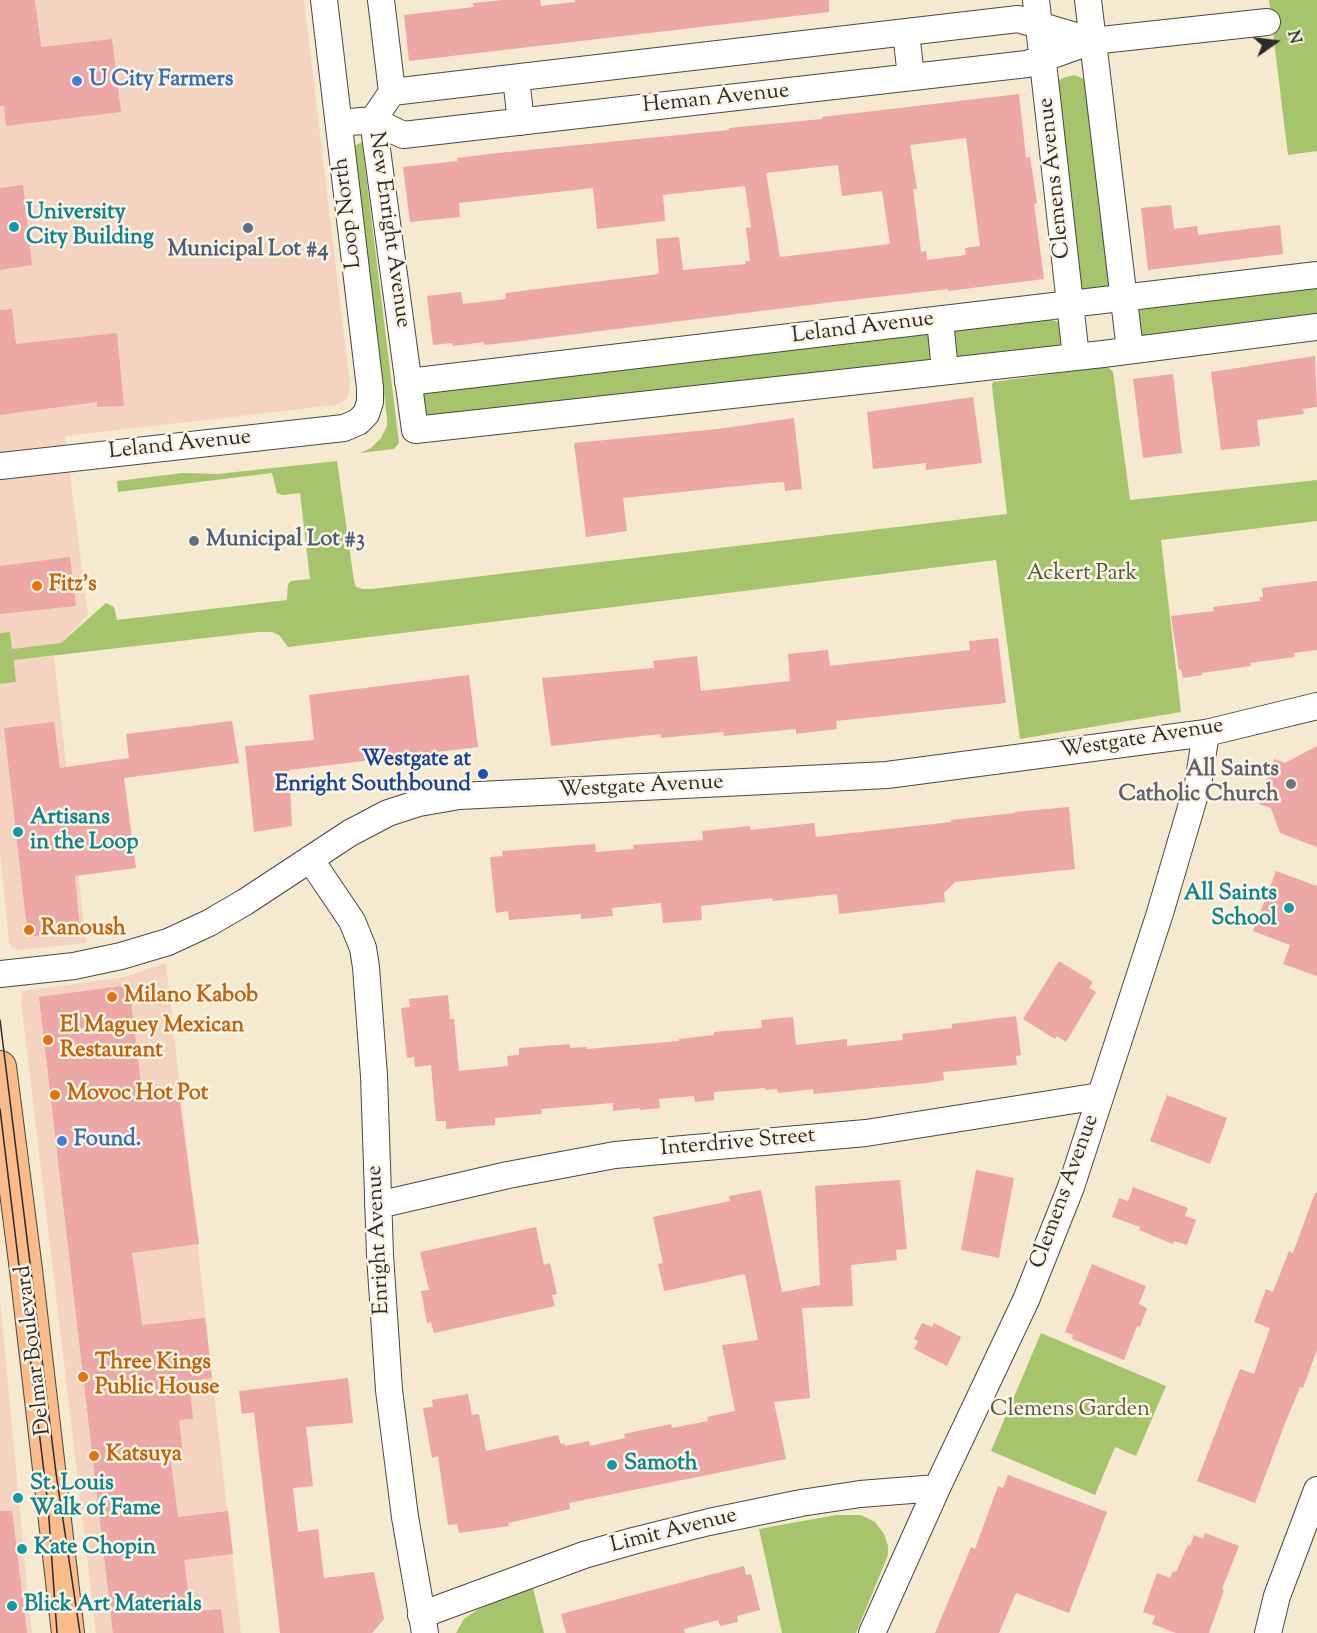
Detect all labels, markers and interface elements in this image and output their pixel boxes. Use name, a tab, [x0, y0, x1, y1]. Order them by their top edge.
north arrow	[1245, 12, 1305, 72]
text: N	[1280, 29, 1306, 47]
place label: U City Farmers	[89, 68, 233, 94]
marker: U City Farmers	[70, 74, 84, 88]
street label: Heman Avenue	[641, 79, 791, 121]
street label: Clemens Avenue	[1034, 96, 1078, 260]
street label: New Enright Avenue	[361, 130, 415, 330]
street label: Loop North	[329, 156, 369, 270]
place label: University City Building	[26, 201, 154, 252]
marker: University City Building	[7, 220, 21, 234]
marker: Municipal Lot #4	[241, 221, 255, 235]
place label: Municipal Lot #4	[167, 238, 329, 264]
street label: Leland Avenue	[790, 307, 936, 351]
street label: Leland Avenue	[107, 425, 253, 467]
place label: Municipal Lot #3	[206, 528, 365, 554]
marker: Municipal Lot #3	[187, 534, 201, 548]
park label: Ackert Park	[1027, 562, 1137, 588]
place label: Fitz's	[49, 573, 97, 599]
marker: Fitz's	[30, 579, 44, 593]
street label: Westgate Avenue	[1058, 714, 1226, 766]
place label: Westgate at Enright Southbound	[275, 748, 471, 800]
place label: All Saints Catholic Church	[1118, 758, 1279, 810]
marker: Westgate at Enright Southbound	[476, 767, 490, 781]
street label: Westgate Avenue	[558, 770, 724, 806]
marker: All Saints Catholic Church	[1284, 777, 1298, 791]
place label: Artisans in the Loop	[30, 806, 138, 858]
marker: Artisans in the Loop	[11, 825, 25, 839]
place label: All Saints School	[1184, 882, 1277, 933]
marker: All Saints School	[1282, 901, 1296, 915]
place label: Ranoush	[41, 917, 126, 943]
marker: Ranoush	[22, 923, 36, 937]
place label: Milano Kabob	[124, 984, 258, 1010]
marker: Milano Kabob	[105, 990, 119, 1004]
place label: El Maguey Mexican Restaurant	[60, 1014, 244, 1066]
marker: El Maguey Mexican Restaurant	[41, 1033, 55, 1047]
place label: Movoc Hot Pot	[67, 1082, 208, 1108]
marker: Movoc Hot Pot	[48, 1088, 62, 1102]
street label: Clemens Avenue	[1026, 1111, 1106, 1273]
street label: Interdrive Street	[660, 1124, 816, 1164]
place label: Found.	[74, 1128, 141, 1154]
marker: Found.	[55, 1134, 69, 1148]
street label: Enright Avenue	[363, 1165, 397, 1315]
street label: Delmar Boulevard	[11, 1263, 59, 1437]
place label: Three Kings Public House	[95, 1351, 219, 1402]
marker: Three Kings Public House	[76, 1370, 90, 1384]
park label: Clemens Garden	[990, 1398, 1150, 1424]
place label: Katsuya	[106, 1443, 182, 1469]
marker: Katsuya	[87, 1449, 101, 1463]
place label: Samoth	[624, 1452, 698, 1478]
marker: Samoth	[605, 1458, 619, 1472]
place label: St. Louis Walk of Fame	[30, 1472, 161, 1524]
marker: St. Louis Walk of Fame	[11, 1491, 25, 1505]
street label: Limit Avenue	[608, 1504, 740, 1560]
place label: Kate Chopin	[34, 1536, 156, 1562]
marker: Kate Chopin	[15, 1542, 29, 1556]
place label: Blick Art Materials	[24, 1593, 202, 1619]
marker: Blick Art Materials	[5, 1599, 19, 1613]

